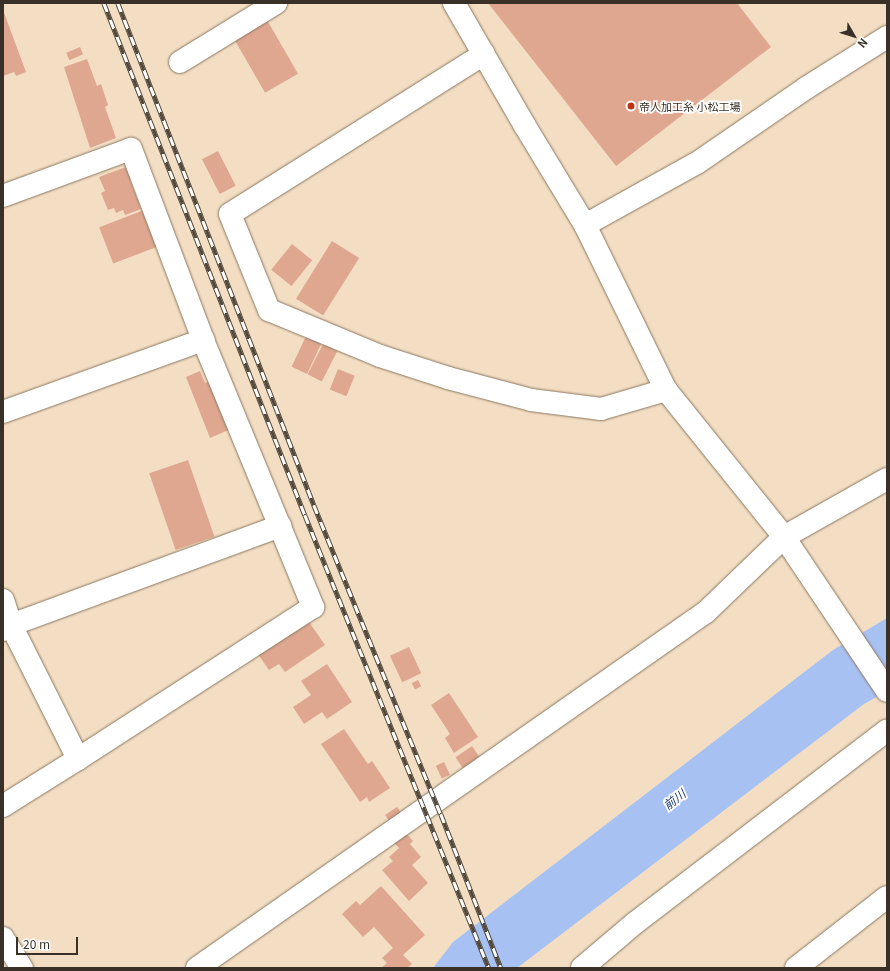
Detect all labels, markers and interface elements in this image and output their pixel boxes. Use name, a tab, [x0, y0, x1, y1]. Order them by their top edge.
north arrow	[834, 16, 874, 56]
text: N	[855, 35, 872, 52]
place label: 帝人加工糸 小松工場	[639, 99, 740, 113]
marker: 帝人加工糸 小松工場	[626, 101, 636, 111]
water label: 前川	[660, 786, 688, 812]
scale bar	[18, 929, 80, 955]
text: 20 m	[23, 935, 50, 952]

